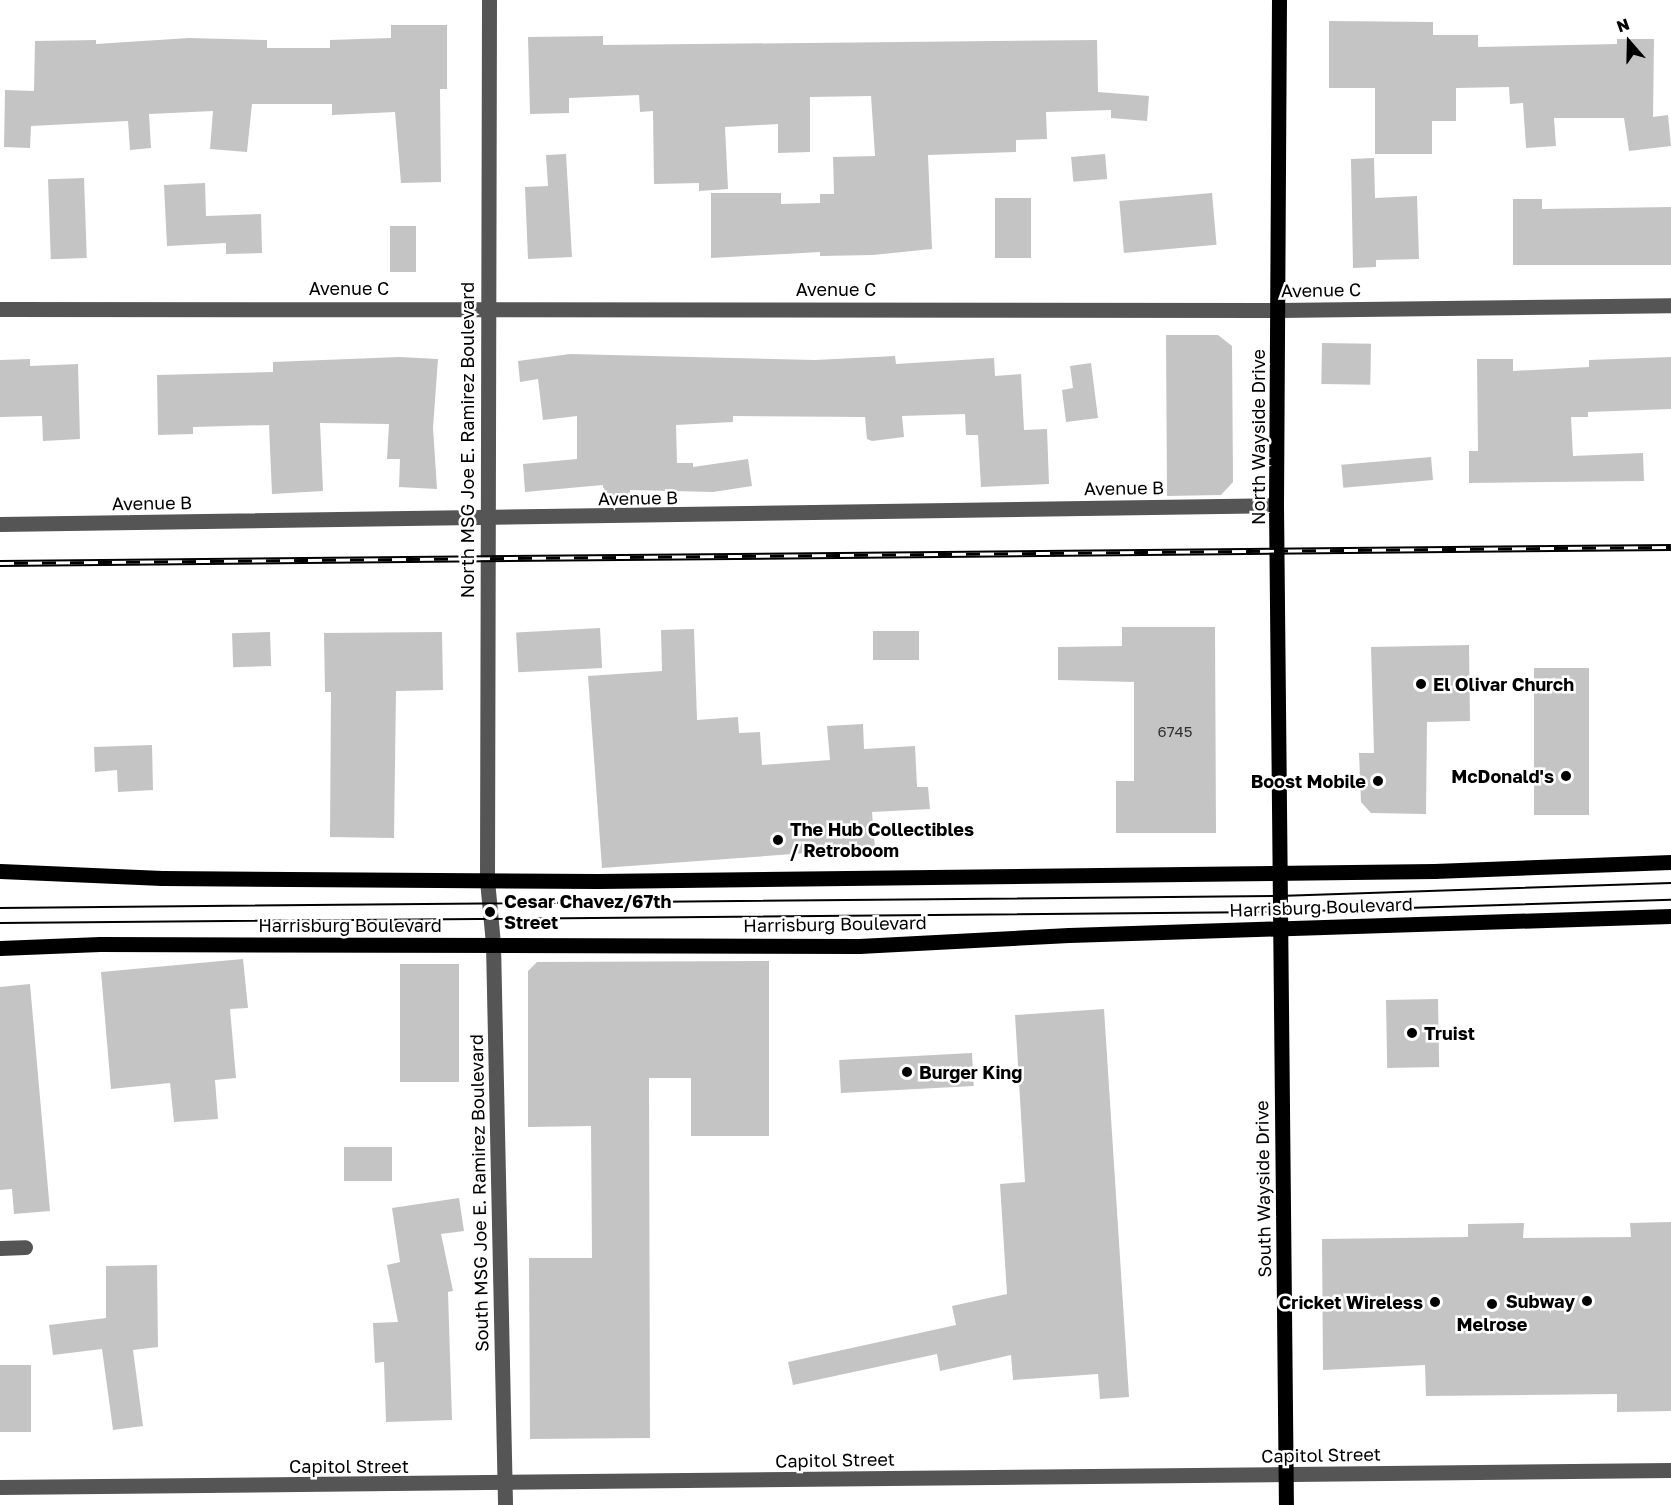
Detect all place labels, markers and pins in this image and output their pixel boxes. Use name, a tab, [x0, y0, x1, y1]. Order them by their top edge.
place label: El Olivar Church	[1433, 673, 1574, 695]
marker: El Olivar Church	[1414, 677, 1428, 691]
place label: McDonald's	[1451, 765, 1554, 787]
marker: McDonald's	[1559, 769, 1573, 783]
place label: Boost Mobile	[1251, 770, 1366, 792]
marker: Boost Mobile	[1371, 774, 1385, 788]
place label: The Hub Collectibles / Retroboom	[790, 819, 974, 862]
marker: The Hub Collectibles / Retroboom	[771, 833, 785, 847]
place label: Cesar Chavez/67th Street	[504, 891, 671, 934]
marker: Cesar Chavez/67th Street	[481, 903, 499, 921]
place label: Truist	[1424, 1022, 1475, 1044]
marker: Truist	[1405, 1026, 1419, 1040]
place label: Burger King	[919, 1061, 1022, 1083]
marker: Burger King	[900, 1065, 914, 1079]
place label: Subway	[1506, 1290, 1575, 1312]
place label: Cricket Wireless	[1279, 1291, 1423, 1313]
marker: Subway	[1580, 1294, 1594, 1308]
marker: Cricket Wireless	[1428, 1295, 1442, 1309]
marker: Melrose	[1485, 1297, 1499, 1311]
place label: Melrose	[1457, 1313, 1527, 1335]

